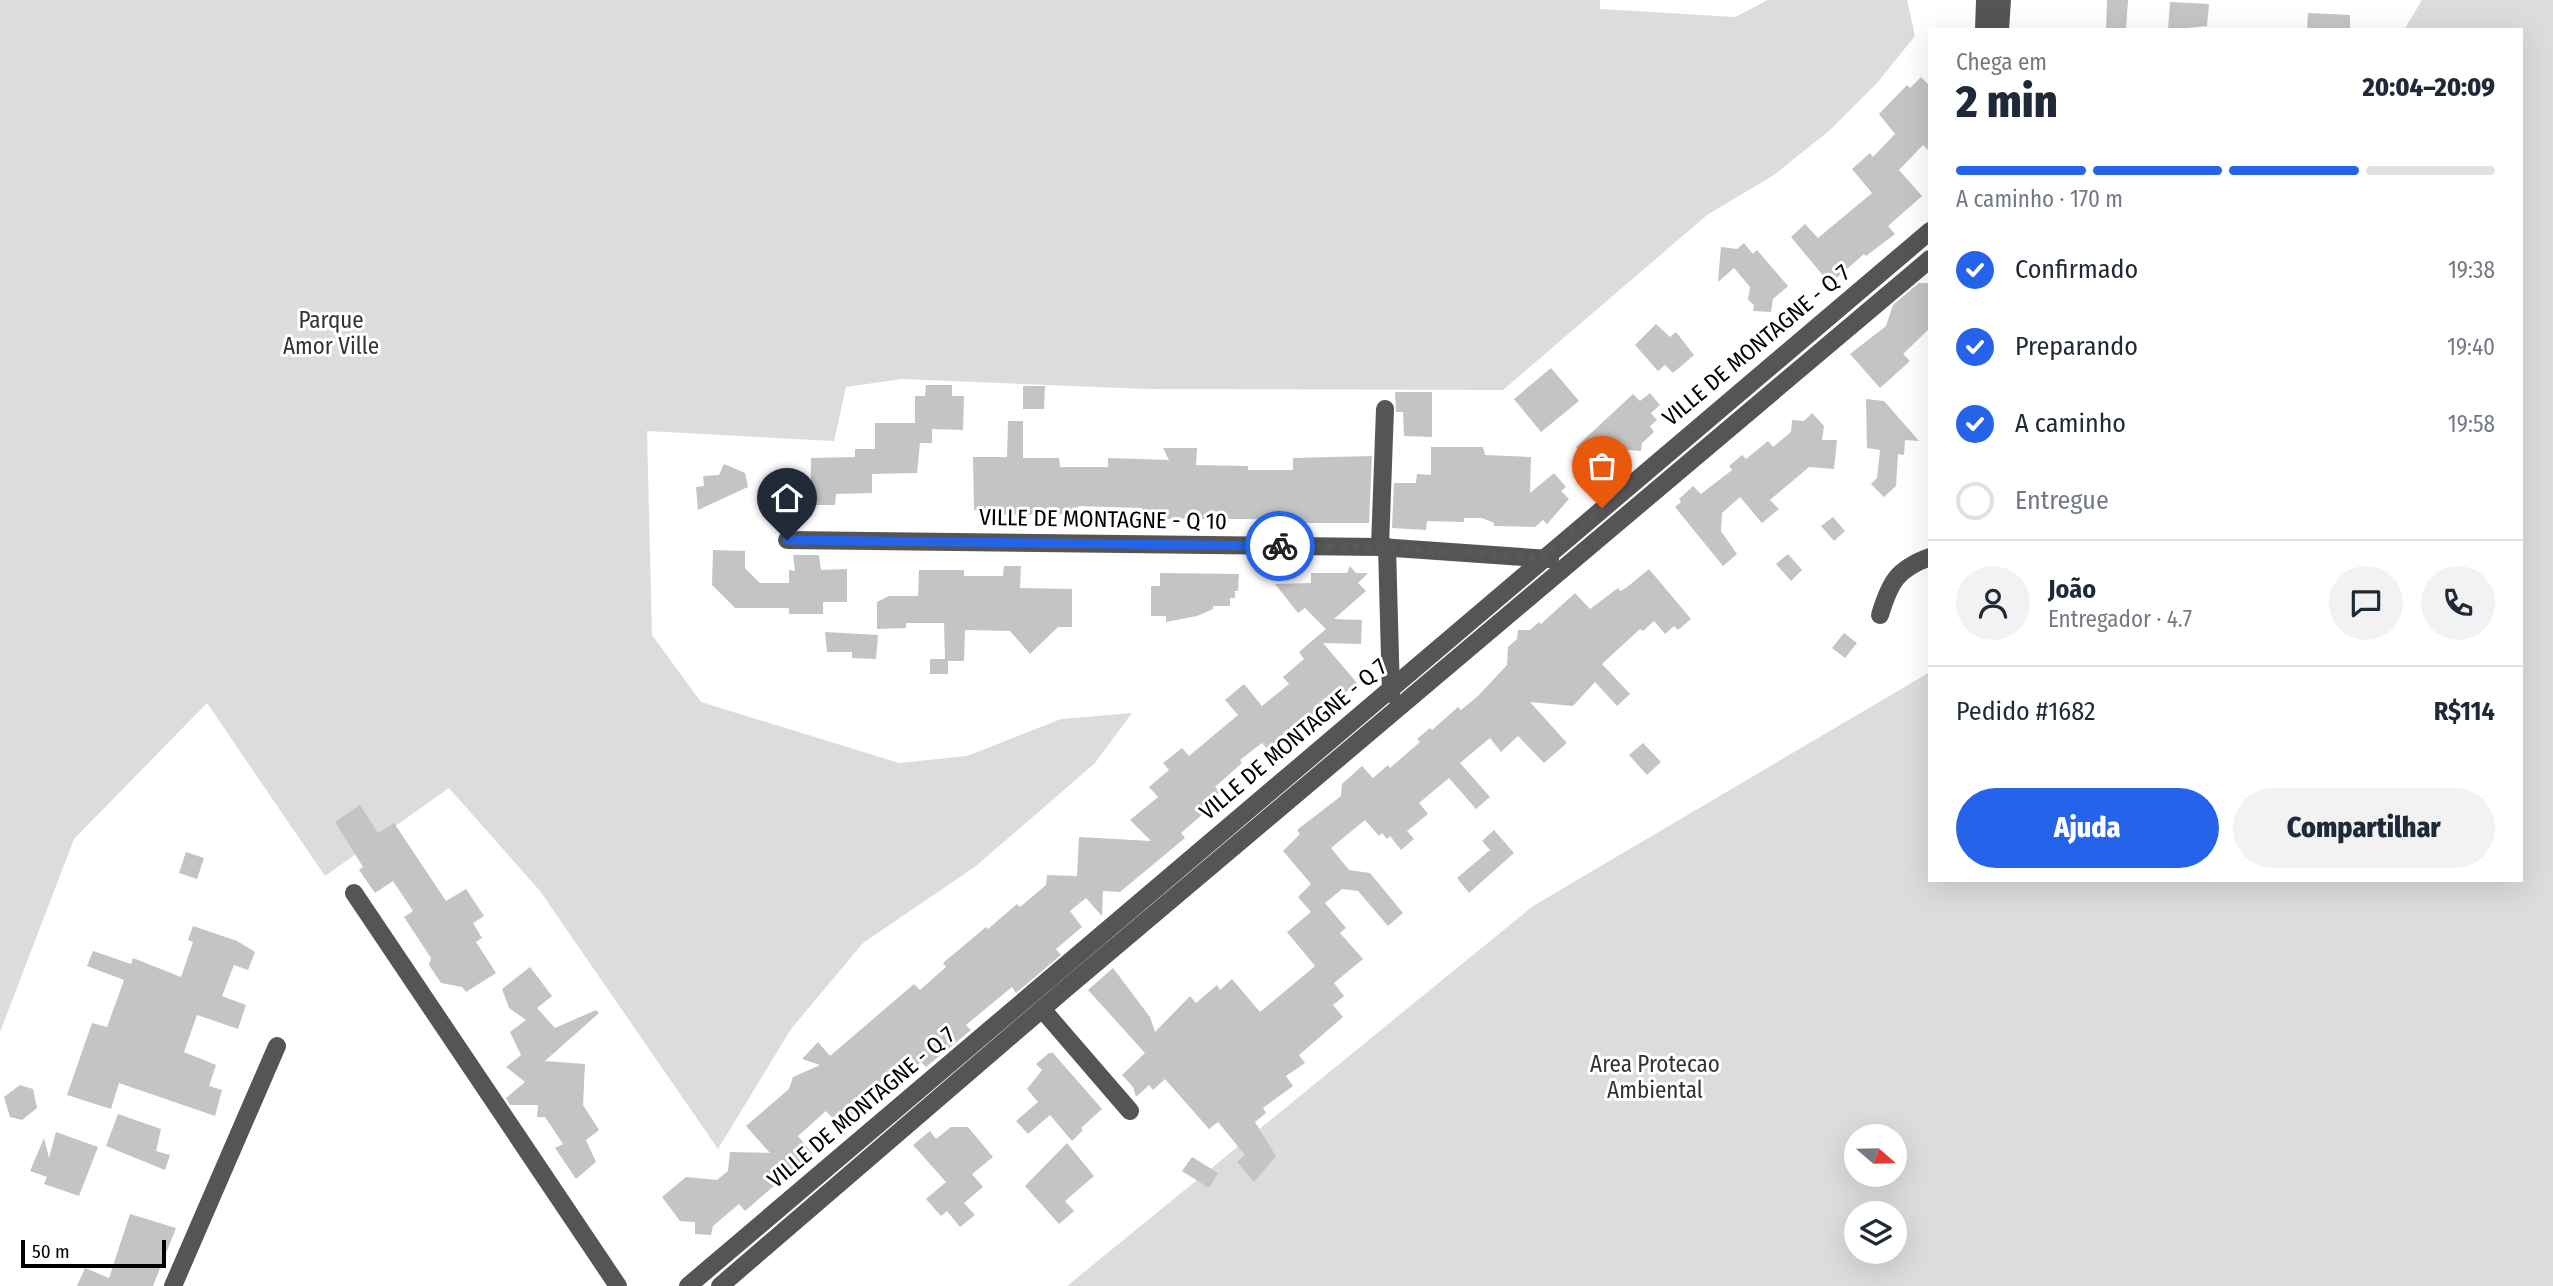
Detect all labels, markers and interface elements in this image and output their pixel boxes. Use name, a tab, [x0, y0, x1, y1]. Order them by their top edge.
text: Chega em	[1956, 48, 2047, 76]
text: 20:04–20:09	[2363, 72, 2495, 103]
text: 2 min	[1956, 74, 2058, 129]
text: A caminho · 170 m	[1956, 185, 2123, 213]
icon: check	[1956, 251, 1994, 289]
text: Confirmado	[2015, 254, 2138, 285]
text: 19:38	[2448, 256, 2495, 284]
street label: VILLE DE MONTAGNE - Q 7	[1657, 258, 1855, 432]
park label: Parque Amor Ville	[283, 306, 379, 360]
icon: check	[1956, 328, 1994, 366]
text: Preparando	[2015, 331, 2138, 362]
text: 19:40	[2447, 333, 2495, 361]
icon: check	[1956, 405, 1994, 443]
text: A caminho	[2015, 408, 2126, 439]
text: 19:58	[2448, 410, 2495, 438]
pin	[1572, 436, 1632, 508]
icon: bag	[1583, 447, 1621, 485]
pin	[757, 468, 817, 540]
icon: home	[768, 479, 806, 517]
text: Entregue	[2015, 485, 2109, 516]
street label: VILLE DE MONTAGNE - Q 10	[979, 503, 1227, 535]
courier	[1245, 511, 1315, 581]
icon: bike	[1261, 527, 1299, 565]
button: person	[1956, 566, 2030, 640]
button: chat	[2329, 566, 2403, 640]
button: phone	[2421, 566, 2495, 640]
text: João	[2048, 574, 2096, 605]
text: Entregador · 4.7	[2048, 605, 2192, 633]
street label: VILLE DE MONTAGNE - Q 7	[1194, 652, 1392, 826]
text: Pedido #1682	[1956, 696, 2095, 727]
text: R$114	[2434, 696, 2495, 727]
button: Ajuda	[1956, 788, 2219, 868]
button: Compartilhar	[2233, 788, 2495, 868]
street label: VILLE DE MONTAGNE - Q 7	[762, 1020, 960, 1194]
park label: Area Protecao Ambiental	[1590, 1050, 1720, 1104]
north arrow	[1844, 1124, 1908, 1186]
map controls	[1844, 1124, 1907, 1264]
button: layers	[1844, 1201, 1907, 1264]
scale bar	[21, 1237, 166, 1269]
text: 50 m	[32, 1240, 70, 1263]

